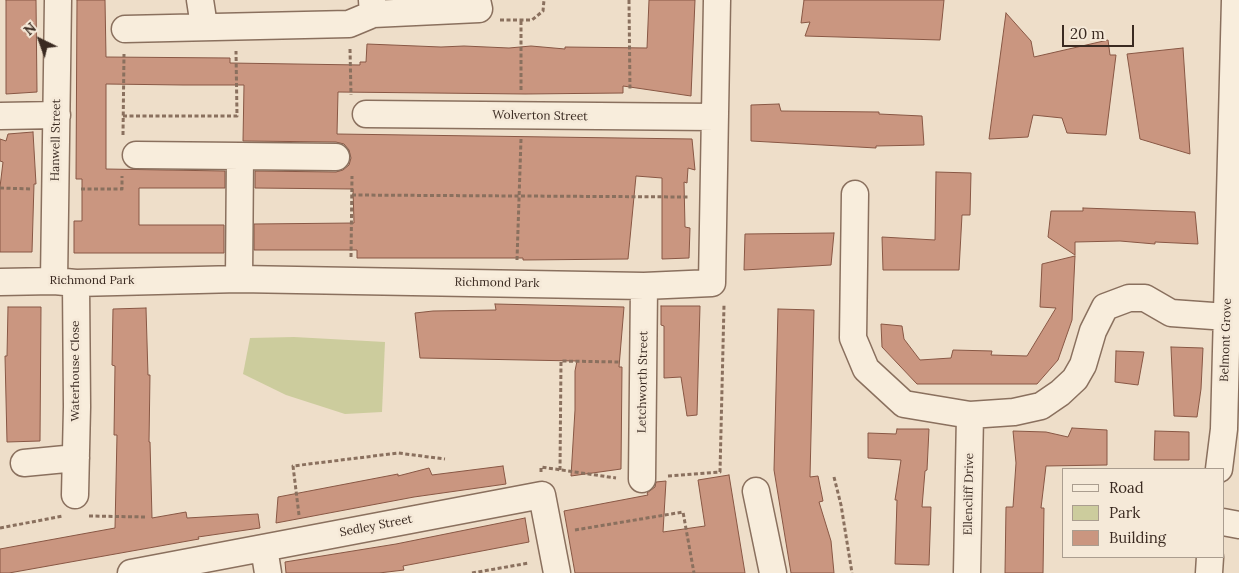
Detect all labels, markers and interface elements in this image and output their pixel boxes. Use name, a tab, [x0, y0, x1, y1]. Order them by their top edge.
north arrow	[15, 15, 65, 65]
scale bar	[1064, 15, 1136, 47]
text: N	[20, 19, 40, 39]
text: 20 m	[1070, 24, 1105, 43]
street label: Hanwell Street	[48, 99, 64, 181]
street label: Wolverton Street	[492, 108, 588, 124]
street label: Richmond Park	[50, 274, 134, 288]
street label: Richmond Park	[454, 275, 540, 291]
street label: Belmont Grove	[1217, 298, 1235, 382]
street label: Waterhouse Close	[69, 320, 83, 422]
street label: Letchworth Street	[635, 331, 651, 433]
street label: Ellencliff Drive	[961, 453, 977, 535]
legend	[1062, 468, 1224, 558]
text: Road	[1109, 478, 1144, 497]
text: Park	[1109, 503, 1140, 522]
street label: Sedley Street	[338, 512, 414, 540]
text: Building	[1109, 528, 1166, 547]

